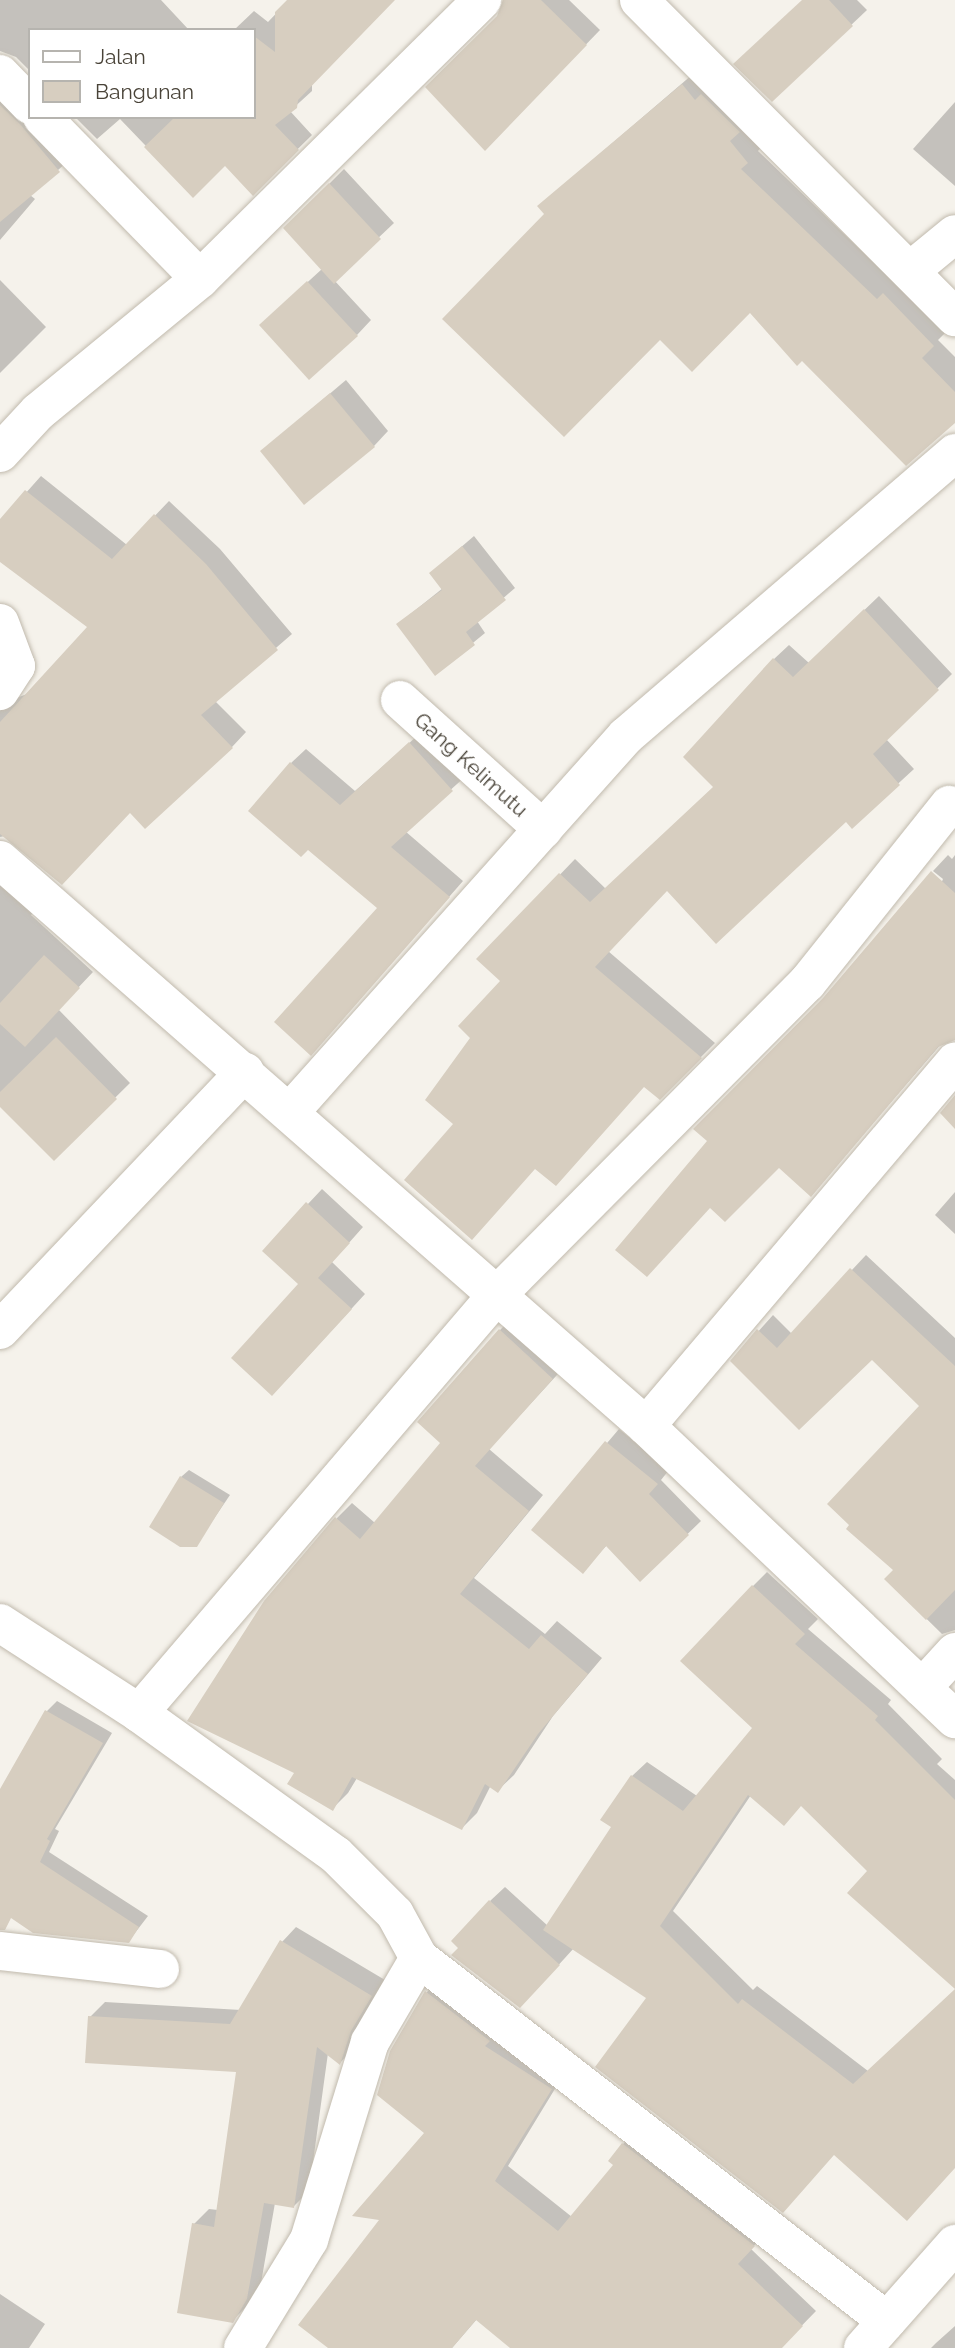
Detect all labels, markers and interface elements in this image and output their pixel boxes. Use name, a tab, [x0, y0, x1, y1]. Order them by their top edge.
legend	[28, 28, 256, 119]
text: Jalan	[95, 44, 146, 69]
text: Bangunan	[95, 79, 194, 104]
street label: Gang Kelimutu	[409, 708, 533, 822]

